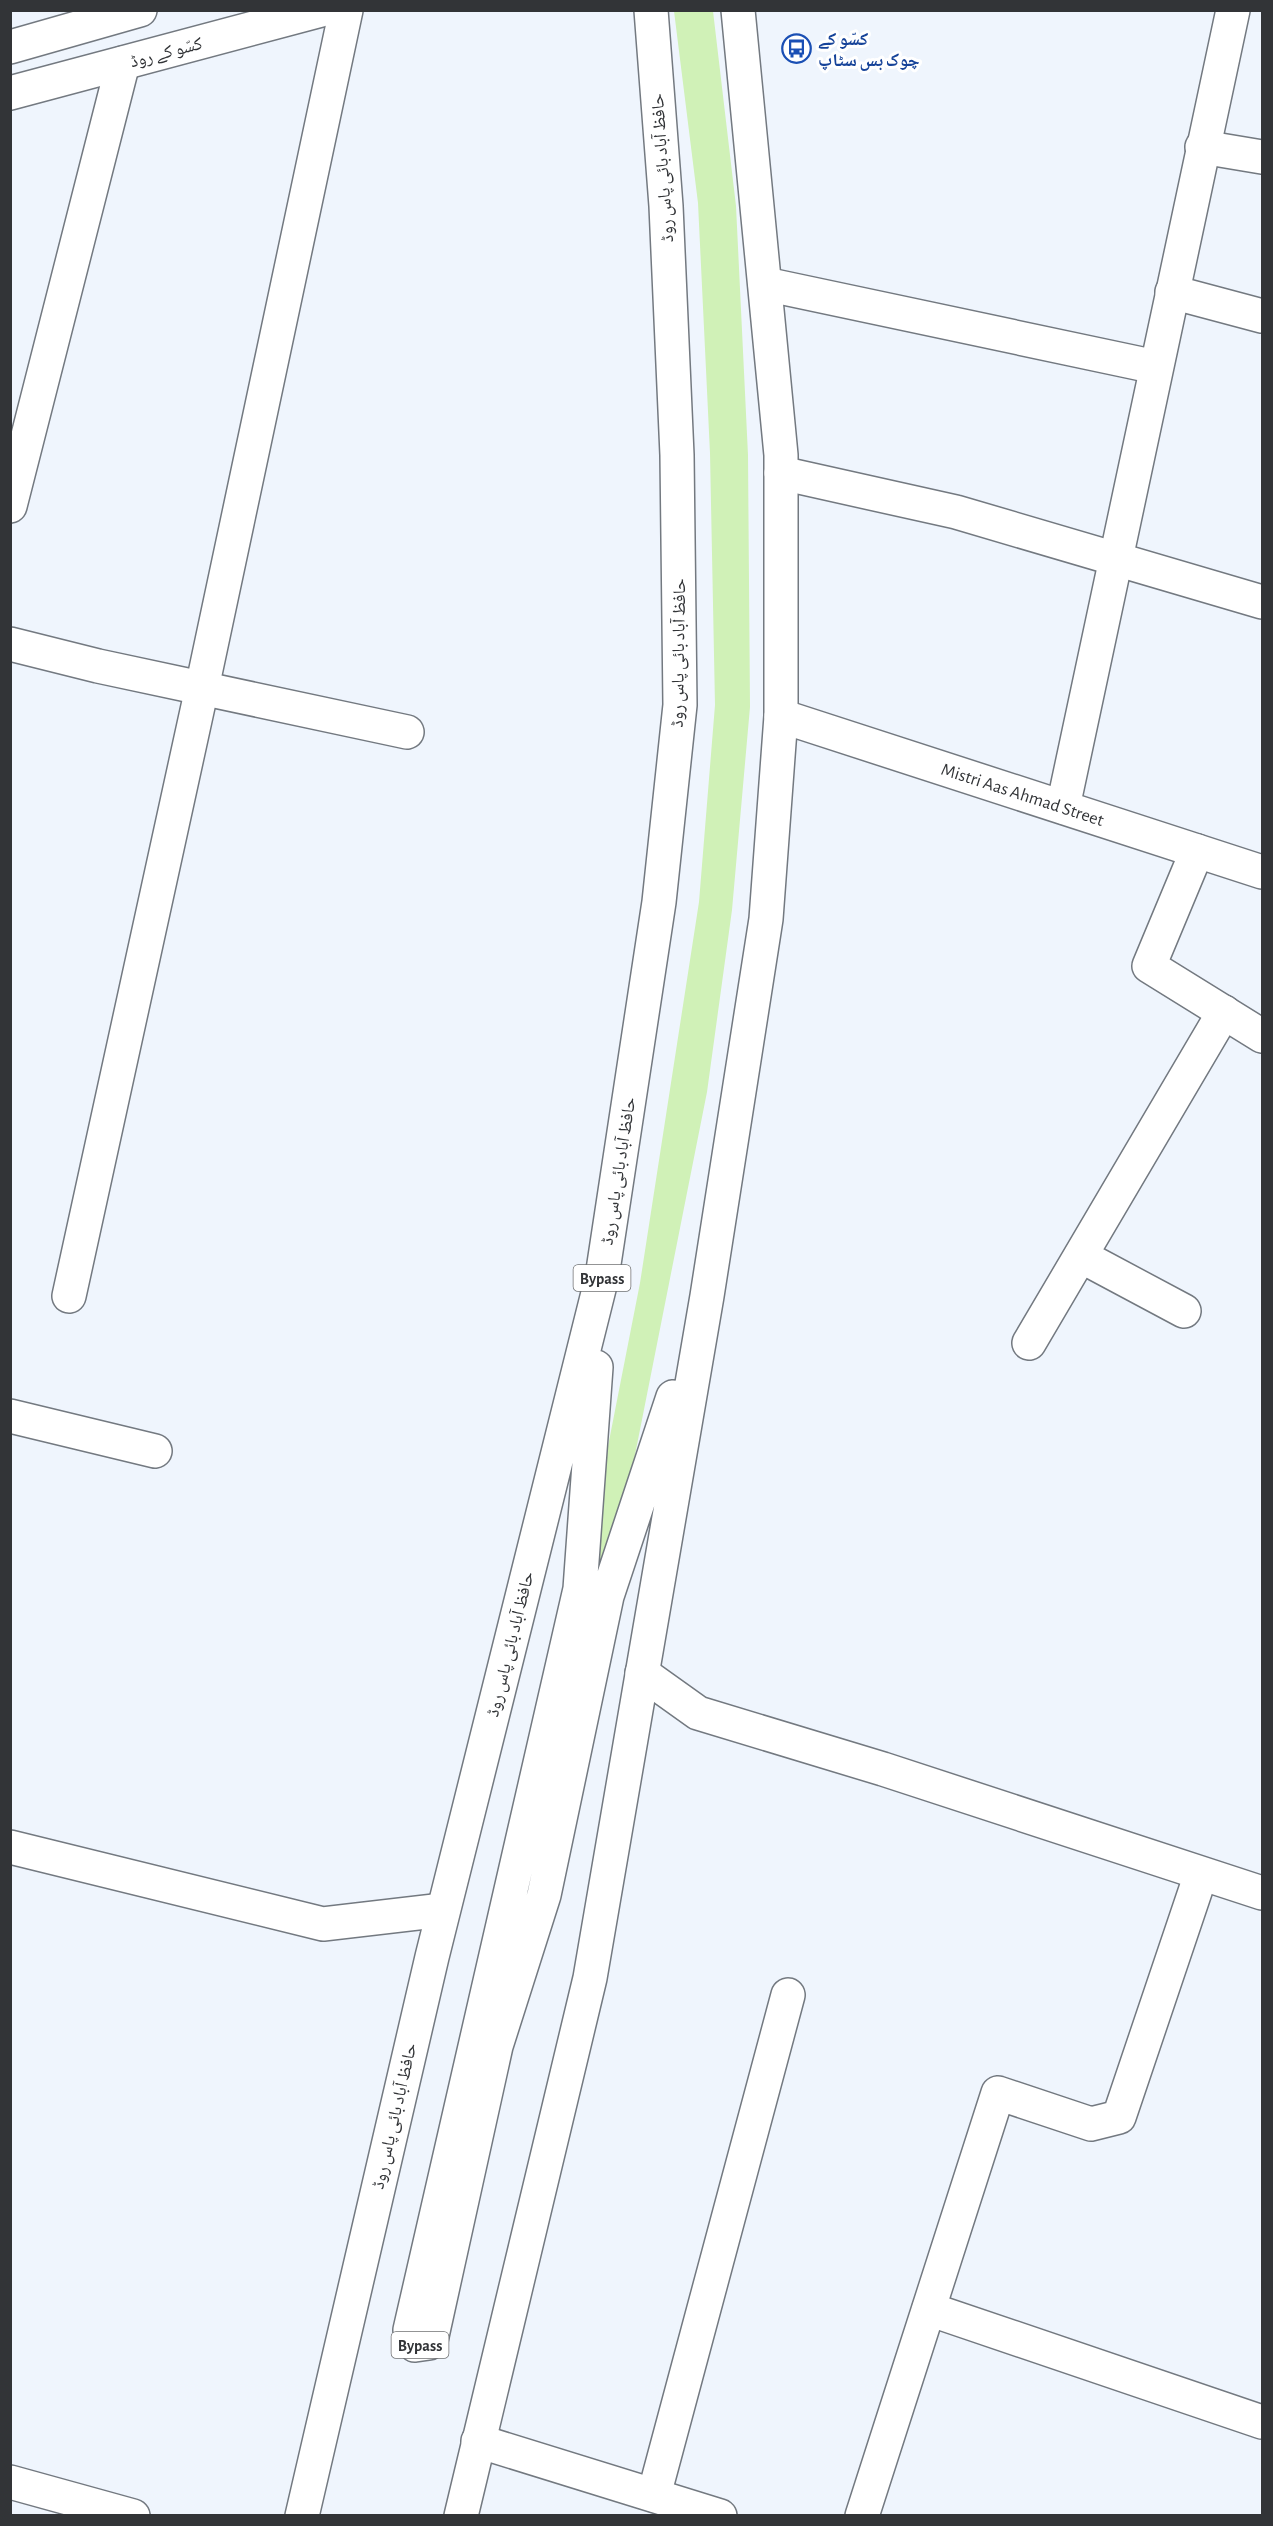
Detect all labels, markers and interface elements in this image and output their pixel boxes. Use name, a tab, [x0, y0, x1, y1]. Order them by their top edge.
place label: کسّو کے چوک بس سٹاپ	[818, 31, 920, 71]
bus stop icon: کسّو کے چوک بس سٹاپ	[781, 33, 813, 65]
street label: کسّو کے روڈ	[128, 35, 205, 71]
street label: حافظ آباد بائی پاس روڈ	[647, 93, 678, 243]
street label: حافظ آباد بائی پاس روڈ	[667, 578, 690, 728]
street label: Mistri Aas Ahmad Street	[939, 761, 1106, 830]
street label: حافظ آباد بائی پاس روڈ	[597, 1096, 641, 1246]
road number: Bypass	[574, 1265, 630, 1291]
street label: حافظ آباد بائی پاس روڈ	[482, 1569, 539, 1719]
street label: حافظ آباد بائی پاس روڈ	[368, 2041, 422, 2191]
road number: Bypass	[392, 2332, 448, 2358]

